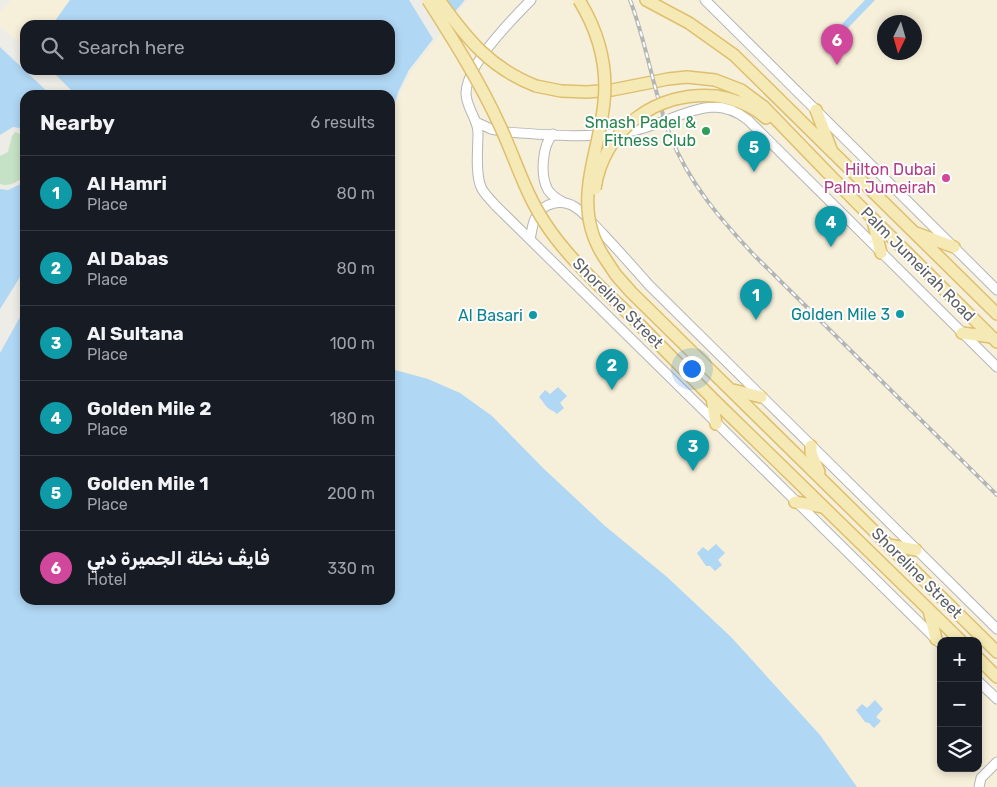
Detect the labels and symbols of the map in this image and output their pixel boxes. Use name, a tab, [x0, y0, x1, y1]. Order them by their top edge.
north arrow	[877, 15, 922, 60]
pin: 6	[821, 24, 853, 65]
place label: Smash Padel & Fitness Club	[585, 113, 696, 150]
marker: Smash Padel & Fitness Club	[700, 125, 712, 137]
pin: 5	[738, 131, 770, 172]
place label: Hilton Dubai Palm Jumeirah	[824, 160, 936, 197]
marker: Hilton Dubai Palm Jumeirah	[940, 172, 952, 184]
street label: Palm Jumeirah Road	[857, 203, 979, 325]
pin: 4	[815, 206, 847, 247]
street label: Shoreline Street	[569, 254, 667, 352]
pin: 1	[740, 279, 772, 320]
place label: Golden Mile 3	[791, 305, 890, 324]
place label: Al Basari	[458, 306, 523, 325]
marker: Golden Mile 3	[894, 308, 906, 320]
marker: Al Basari	[527, 309, 539, 321]
pin: 2	[596, 349, 628, 390]
your location	[679, 356, 705, 382]
pin: 3	[677, 430, 709, 471]
street label: Shoreline Street	[868, 524, 966, 622]

